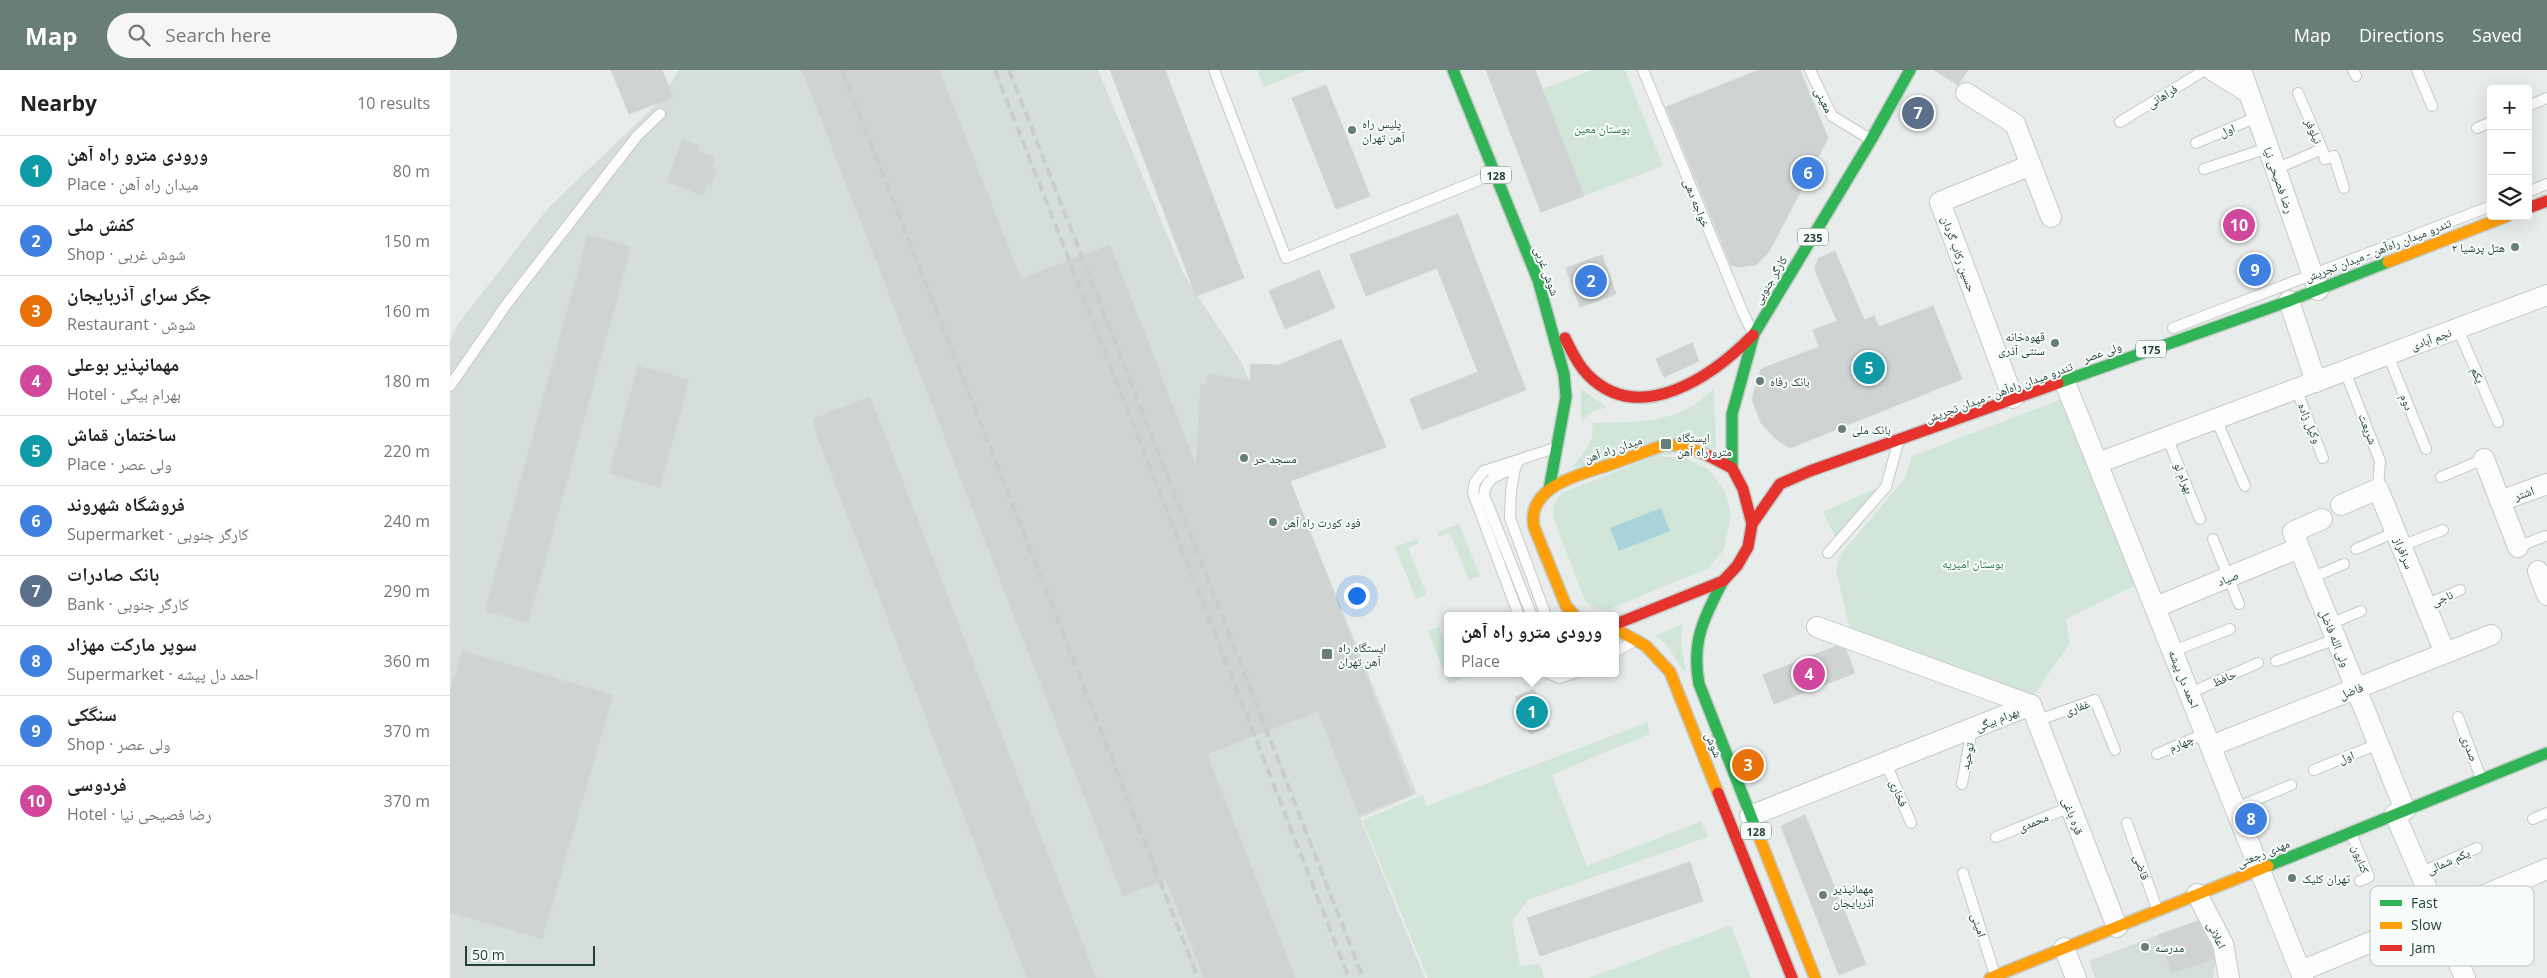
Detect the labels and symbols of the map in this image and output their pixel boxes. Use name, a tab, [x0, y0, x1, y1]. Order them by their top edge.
street label: فراهانی	[2143, 80, 2181, 112]
street label: معینی	[1810, 84, 1838, 116]
pin: 7	[1902, 94, 1934, 132]
place label: پلیس راه آهن تهران	[1362, 115, 1405, 146]
street label: نیلوفر	[2301, 115, 2327, 146]
street label: اول	[2216, 119, 2238, 141]
park label: بوستان معین	[1574, 120, 1630, 137]
marker: پلیس راه آهن تهران	[1346, 124, 1358, 136]
street label: رضا فصیحی نیا	[2260, 145, 2298, 216]
pin: 6	[1792, 154, 1824, 192]
road number: 128	[1481, 166, 1511, 184]
street label: خواجه دهی	[1679, 176, 1715, 230]
pin: 10	[2223, 206, 2255, 244]
street label: حسین رکاب‌ گردان	[1937, 214, 1981, 295]
street label: تندرو میدان راه‌آهن - میدان تجریش	[2302, 214, 2454, 286]
road number: 235	[1798, 228, 1828, 246]
place label: هتل پرشیا ۲	[2452, 239, 2505, 256]
marker: هتل پرشیا ۲	[2509, 241, 2521, 253]
street label: شوش غربی	[1530, 244, 1564, 298]
pin: 9	[2239, 251, 2271, 289]
street label: کارگر جنوبی	[1749, 253, 1791, 307]
pin: 2	[1575, 262, 1607, 300]
street label: نجم آبادی	[2408, 324, 2454, 354]
place label: قهوه‌خانه سنتی آذری	[1998, 328, 2045, 359]
marker: قهوه‌خانه سنتی آذری	[2049, 337, 2061, 349]
street label: ولی عصر	[2079, 337, 2124, 367]
road number: 175	[2136, 340, 2166, 358]
pin: 5	[1853, 349, 1885, 387]
street label: تندرو میدان راه‌آهن - میدان تجریش	[1923, 357, 2075, 427]
street label: یکم	[2467, 364, 2489, 386]
place label: بانک رفاه	[1770, 373, 1810, 390]
marker: بانک رفاه	[1754, 375, 1766, 387]
street label: دوم	[2396, 391, 2418, 413]
street label: وکیل زاده	[2294, 400, 2326, 446]
street label: شریعت	[2354, 411, 2382, 447]
place label: بانک ملی	[1852, 421, 1891, 438]
marker: بانک ملی	[1836, 423, 1848, 435]
place label: ایستگاه مترو راه آهن	[1677, 429, 1732, 460]
street label: میدان راه آهن	[1582, 431, 1644, 467]
marker: ایستگاه مترو راه آهن	[1659, 437, 1673, 451]
place label: مسجد حر	[1253, 450, 1297, 467]
marker: مسجد حر	[1238, 452, 1250, 464]
street label: بهرام لو	[2170, 460, 2198, 496]
street label: اشتر	[2511, 482, 2536, 505]
place label: فود کورت راه آهن	[1283, 514, 1361, 531]
marker: فود کورت راه آهن	[1267, 516, 1279, 528]
street label: سرافراز	[2390, 534, 2418, 572]
park label: بوستان امیریه	[1942, 555, 2004, 572]
street label: صیاد	[2215, 566, 2241, 590]
your location	[1344, 583, 1370, 609]
street label: ناجی	[2428, 586, 2456, 610]
street label: ولی الله فاضل	[2316, 607, 2354, 669]
place label: ایستگاه راه آهن تهران	[1338, 639, 1386, 670]
marker: ایستگاه راه آهن تهران	[1320, 647, 1334, 661]
street label: احمد دل پیشه	[2165, 647, 2203, 711]
pin: 4	[1793, 655, 1825, 693]
street label: حافظ	[2209, 665, 2239, 691]
street label: فاضل	[2336, 679, 2366, 703]
pin: 1	[1516, 693, 1548, 731]
street label: غفاری	[2062, 695, 2092, 719]
street label: بهرام بیگی	[1973, 703, 2021, 735]
street label: شوش	[1701, 730, 1727, 760]
street label: چهارم	[2166, 730, 2197, 756]
street label: صدری	[2457, 732, 2483, 764]
street label: توحید	[1956, 740, 1978, 771]
pin: 3	[1732, 746, 1764, 784]
street label: اول	[2336, 746, 2357, 768]
street label: فخاری	[1886, 777, 1912, 809]
street label: قره باغی	[2058, 795, 2088, 837]
pin: 8	[2235, 800, 2267, 838]
street label: محمدی	[2015, 808, 2051, 836]
road number: 128	[1741, 822, 1771, 839]
street label: مهدی رجعتی	[2234, 835, 2292, 871]
street label: کتایون	[2348, 842, 2374, 876]
street label: یکم شمالی	[2424, 844, 2473, 878]
street label: قاضی	[2130, 852, 2154, 882]
place label: تهران کلیک	[2302, 870, 2351, 887]
marker: تهران کلیک	[2286, 872, 2298, 884]
place label: مهمانپذیر آذربایجان	[1832, 880, 1875, 911]
legend	[2370, 886, 2534, 966]
marker: مهمانپذیر آذربایجان	[1817, 889, 1829, 901]
text: Fast	[2411, 893, 2438, 912]
street label: امینی	[1967, 911, 1991, 939]
text: Slow	[2411, 915, 2442, 934]
street label: اعلانی	[2203, 919, 2231, 951]
text: Jam	[2409, 938, 2436, 957]
place label: مدرسه	[2155, 939, 2184, 956]
marker: مدرسه	[2139, 941, 2151, 953]
scale bar	[465, 943, 595, 966]

